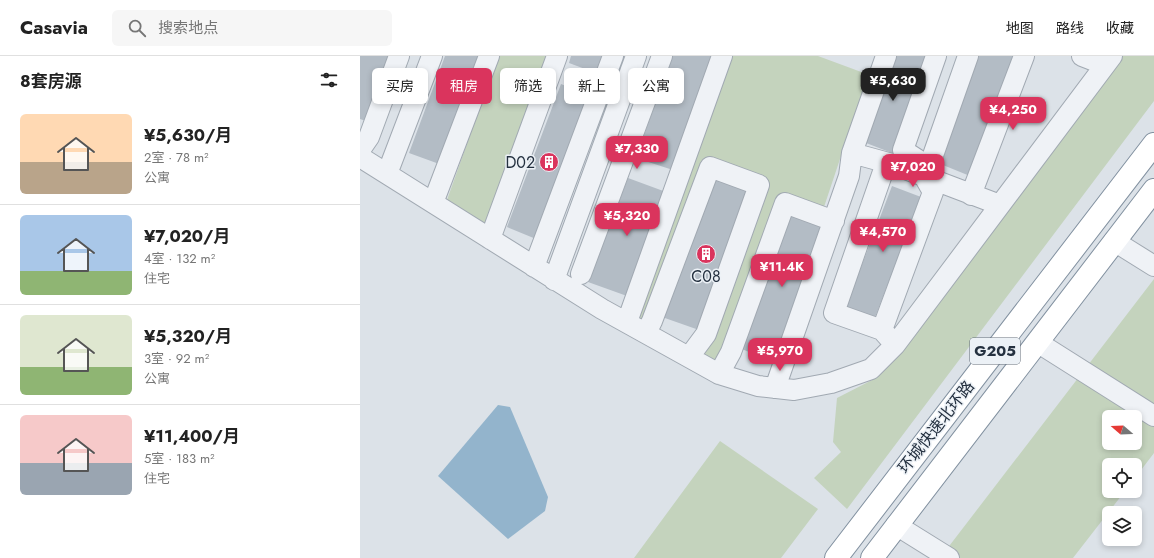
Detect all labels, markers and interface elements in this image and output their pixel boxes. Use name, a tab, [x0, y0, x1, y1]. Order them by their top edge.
search box	[112, 10, 392, 46]
text: Casavia	[20, 14, 88, 41]
icon: search	[126, 17, 148, 39]
text: 搜索地点	[158, 17, 218, 39]
text: 地图	[1006, 18, 1034, 38]
text: 路线	[1056, 18, 1084, 38]
text: 收藏	[1106, 18, 1134, 38]
chip: 买房	[372, 68, 428, 104]
chip: 租房	[436, 68, 492, 104]
chip: 筛选	[500, 68, 556, 104]
chip: 新上	[564, 68, 620, 104]
chip: 公寓	[628, 68, 684, 104]
pin: ¥5,630	[860, 68, 926, 102]
text: 8套房源	[20, 69, 82, 93]
icon: filters	[318, 69, 340, 91]
text: ¥5,630	[870, 71, 916, 90]
pin: ¥4,250	[980, 97, 1046, 131]
text: ¥4,250	[989, 100, 1037, 119]
text: ¥5,630/月	[144, 123, 232, 147]
icon: home	[52, 130, 100, 178]
pin: ¥7,330	[604, 136, 670, 170]
text: ¥7,330	[615, 139, 659, 158]
text: 2室 · 78 m²	[144, 148, 209, 167]
place label: D02	[505, 151, 535, 174]
building icon: D02	[538, 151, 560, 173]
pin: ¥7,020	[880, 154, 946, 188]
text: ¥7,020	[890, 157, 936, 176]
text: 公寓	[144, 168, 170, 187]
pin: ¥5,320	[594, 203, 660, 237]
text: ¥5,320	[604, 206, 650, 225]
pin: ¥4,570	[850, 219, 916, 253]
text: ¥4,570	[860, 222, 906, 241]
text: ¥7,020/月	[144, 224, 230, 248]
icon: home	[52, 231, 100, 279]
building icon: C08	[695, 243, 717, 265]
text: 4室 · 132 m²	[144, 249, 215, 268]
pin: ¥11.4K	[749, 254, 815, 288]
text: ¥11.4K	[760, 257, 804, 276]
place label: C08	[691, 265, 721, 288]
text: 住宅	[144, 269, 170, 288]
text: ¥5,320/月	[144, 324, 232, 348]
icon: home	[52, 331, 100, 379]
pin: ¥5,970	[747, 338, 813, 372]
road number: G205	[970, 338, 1020, 364]
text: ¥5,970	[757, 341, 803, 360]
text: 3室 · 92 m²	[144, 349, 209, 368]
text: 公寓	[144, 369, 170, 388]
street label: 环城快速北环路	[892, 376, 980, 478]
north arrow	[1102, 410, 1142, 450]
map controls	[1102, 410, 1142, 546]
text: ¥11,400/月	[144, 424, 240, 448]
icon: home	[52, 431, 100, 479]
text: 5室 · 183 m²	[144, 449, 215, 468]
button: locate	[1102, 458, 1142, 498]
text: 住宅	[144, 469, 170, 488]
button: layers	[1102, 506, 1142, 546]

